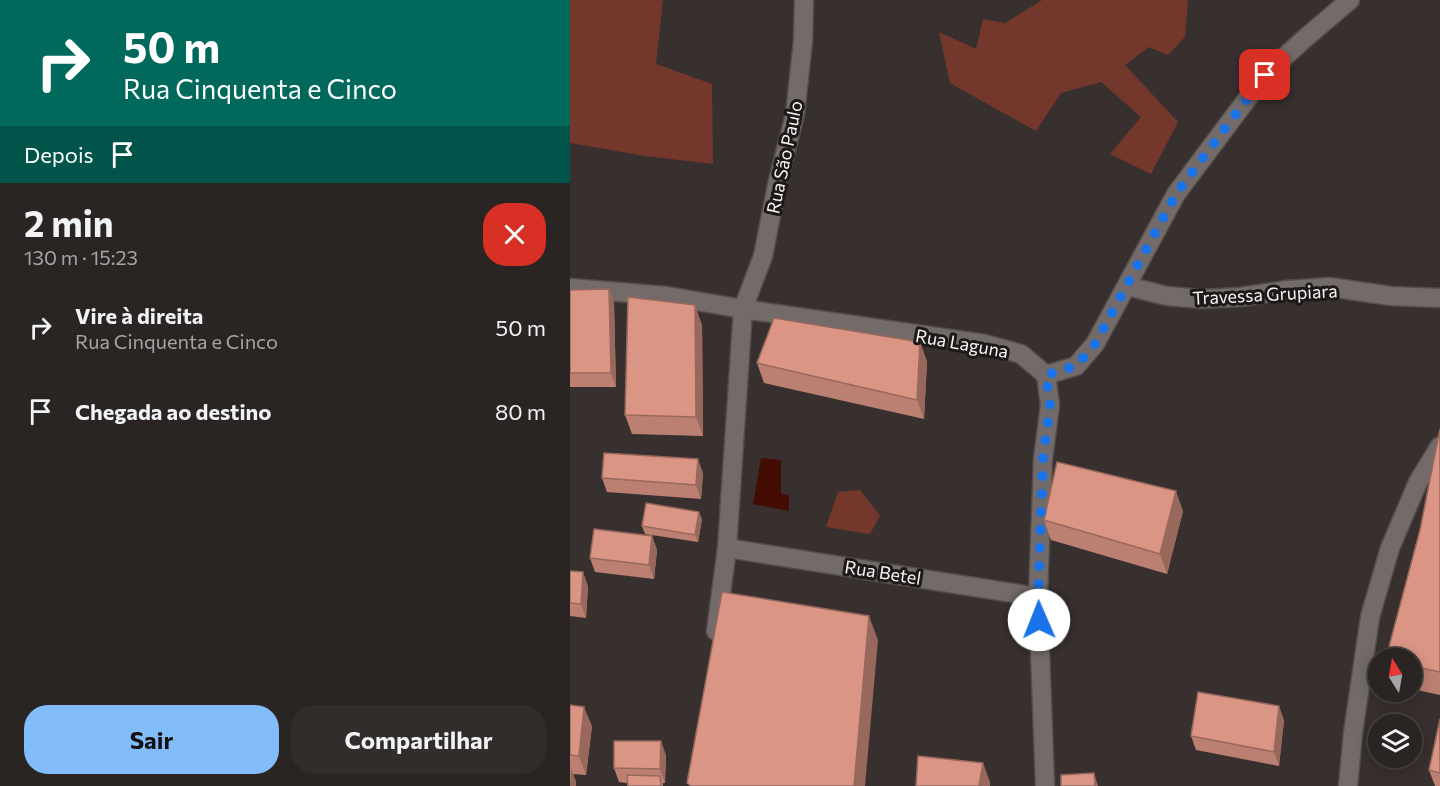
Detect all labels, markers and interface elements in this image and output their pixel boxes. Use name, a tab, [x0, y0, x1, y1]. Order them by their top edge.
text: 50 m	[123, 20, 220, 72]
icon: right	[24, 24, 102, 102]
pin	[1239, 49, 1290, 100]
icon: arrive	[1248, 58, 1281, 91]
text: Rua Cinquenta e Cinco	[123, 72, 397, 105]
street label: Rua São Paulo	[761, 98, 807, 216]
icon: arrive	[106, 138, 139, 171]
text: Depois	[24, 141, 94, 168]
text: 2 min	[24, 200, 114, 244]
button: close	[483, 203, 546, 266]
text: 130 m · 15:23	[24, 245, 138, 269]
street label: Travessa Grupiara	[1192, 279, 1338, 309]
text: Vire à direita	[75, 302, 203, 329]
icon: right	[24, 311, 57, 344]
text: 50 m	[496, 314, 546, 341]
street label: Rua Laguna	[914, 324, 1010, 362]
text: Rua Cinquenta e Cinco	[75, 329, 278, 353]
icon: arrive	[24, 395, 57, 428]
text: Chegada ao destino	[75, 398, 271, 425]
text: 80 m	[495, 398, 546, 425]
street label: Rua Betel	[843, 555, 923, 589]
position arrow	[1007, 588, 1071, 652]
north arrow	[1368, 648, 1422, 702]
map controls	[1368, 648, 1422, 768]
button: Sair	[24, 705, 279, 774]
button: Compartilhar	[291, 705, 546, 774]
button: layers	[1368, 714, 1422, 768]

